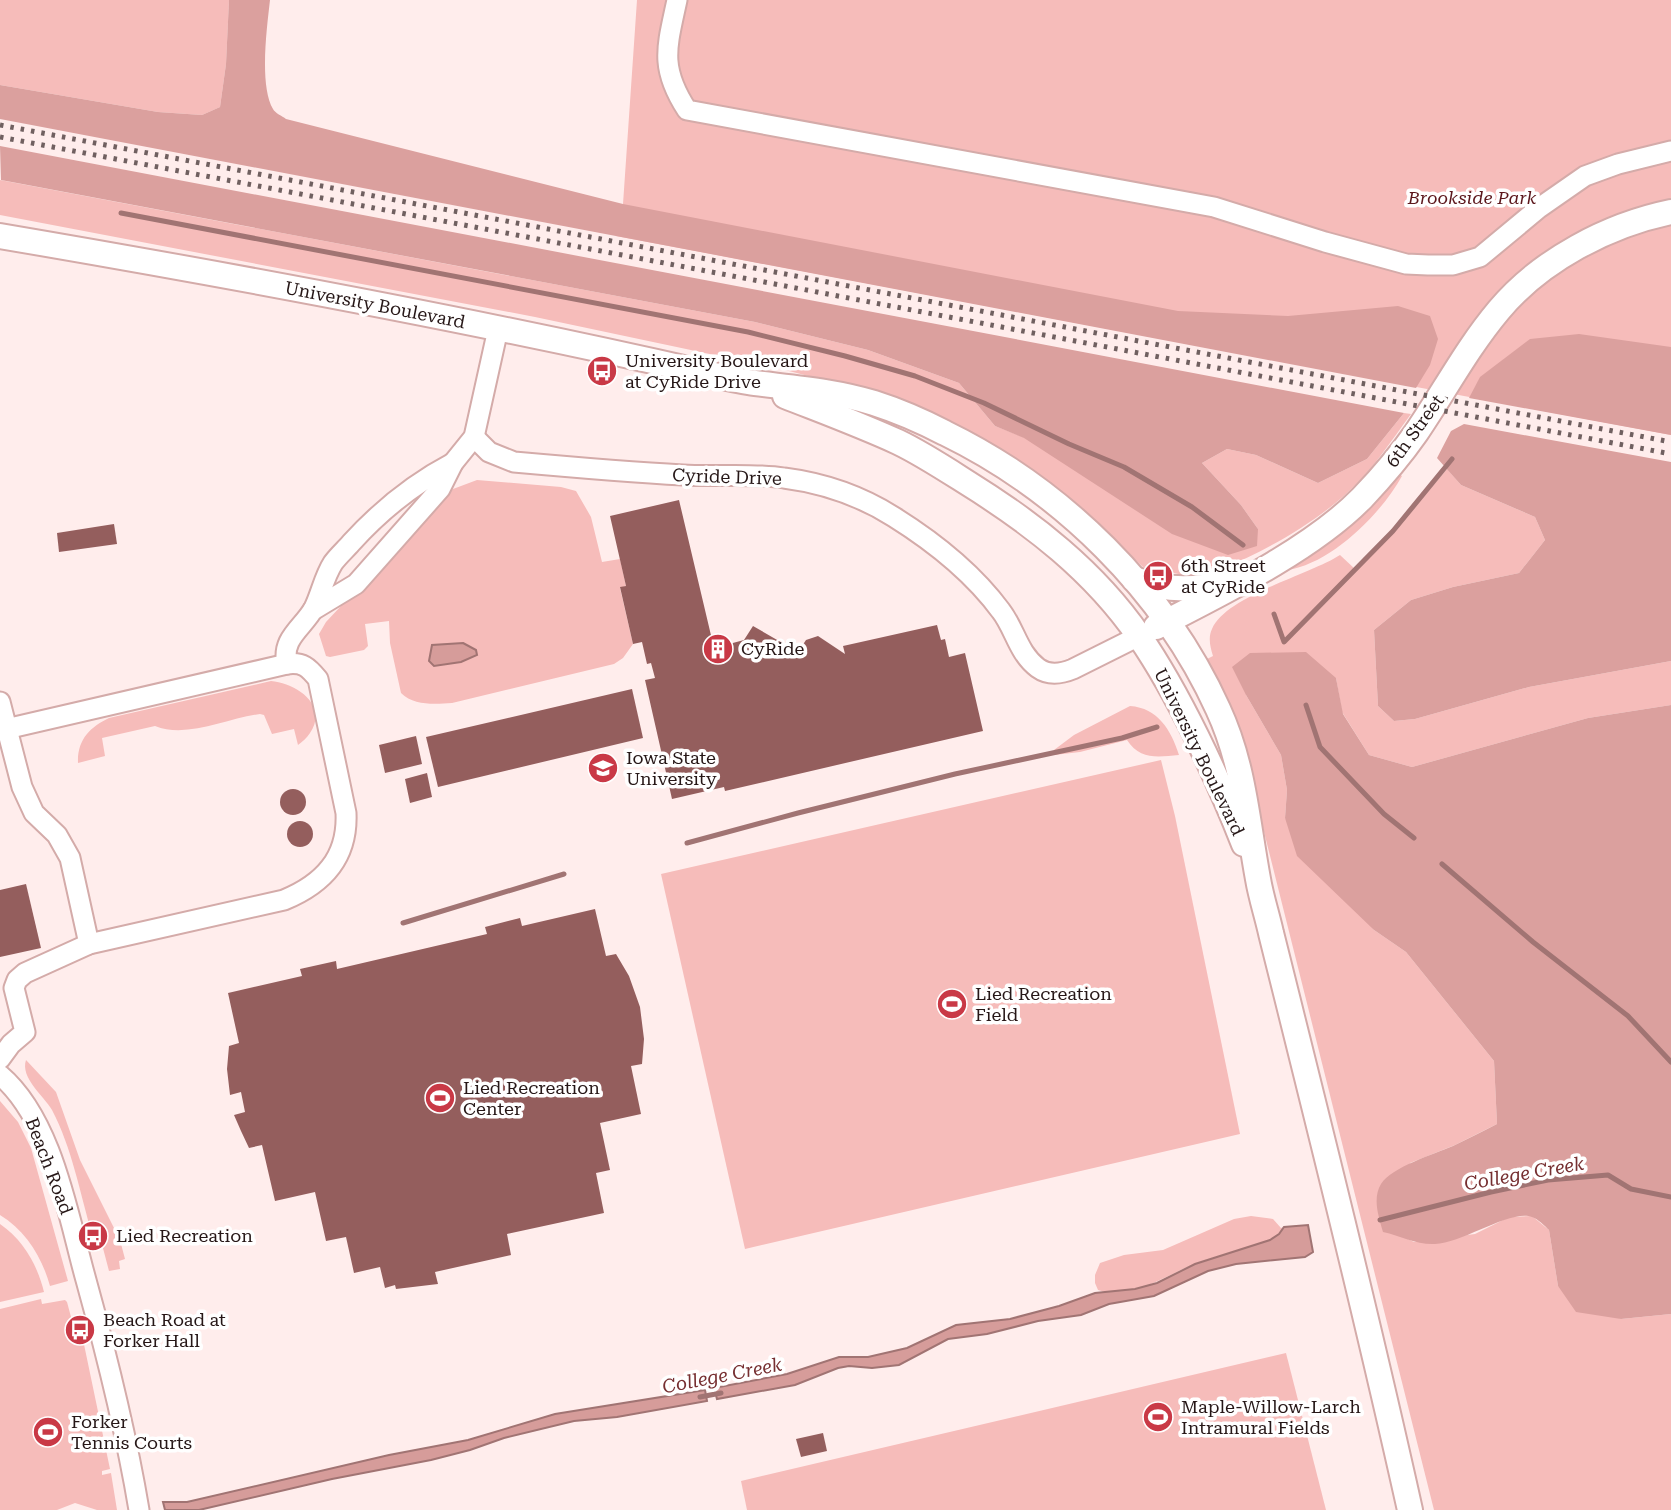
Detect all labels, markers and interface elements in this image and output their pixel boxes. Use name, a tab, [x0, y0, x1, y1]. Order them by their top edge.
park label: Brookside Park	[1407, 187, 1536, 208]
street label: University Boulevard	[283, 277, 468, 332]
place label: University Boulevard at CyRide Drive	[625, 350, 809, 392]
bus stop icon: University Boulevard at CyRide Drive	[585, 354, 619, 388]
street label: 6th Street	[1381, 390, 1448, 471]
street label: Cyride Drive	[672, 464, 782, 489]
place label: 6th Street at CyRide	[1181, 555, 1266, 597]
bus stop icon: 6th Street at CyRide	[1141, 559, 1175, 593]
building icon: CyRide	[701, 632, 735, 666]
place label: CyRide	[741, 638, 805, 659]
street label: University Boulevard	[1150, 665, 1249, 839]
place label: Iowa State University	[626, 747, 717, 789]
school or university icon: Iowa State University	[586, 751, 620, 785]
place label: Lied Recreation Field	[975, 983, 1112, 1025]
sports icon: Lied Recreation Field	[935, 987, 969, 1021]
place label: Lied Recreation Center	[463, 1077, 600, 1119]
sports icon: Lied Recreation Center	[423, 1081, 457, 1115]
street label: Beach Road	[21, 1114, 78, 1218]
water label: College Creek	[1462, 1152, 1587, 1195]
bus stop icon: Lied Recreation	[76, 1219, 110, 1253]
place label: Lied Recreation	[116, 1225, 253, 1246]
place label: Beach Road at Forker Hall	[103, 1309, 226, 1351]
bus stop icon: Beach Road at Forker Hall	[63, 1313, 97, 1347]
water label: College Creek	[660, 1352, 785, 1398]
place label: Maple-Willow-Larch Intramural Fields	[1181, 1396, 1361, 1438]
sports icon: Maple-Willow-Larch Intramural Fields	[1141, 1400, 1175, 1434]
place label: Forker Tennis Courts	[71, 1411, 192, 1453]
sports icon: Forker Tennis Courts	[31, 1415, 65, 1449]

